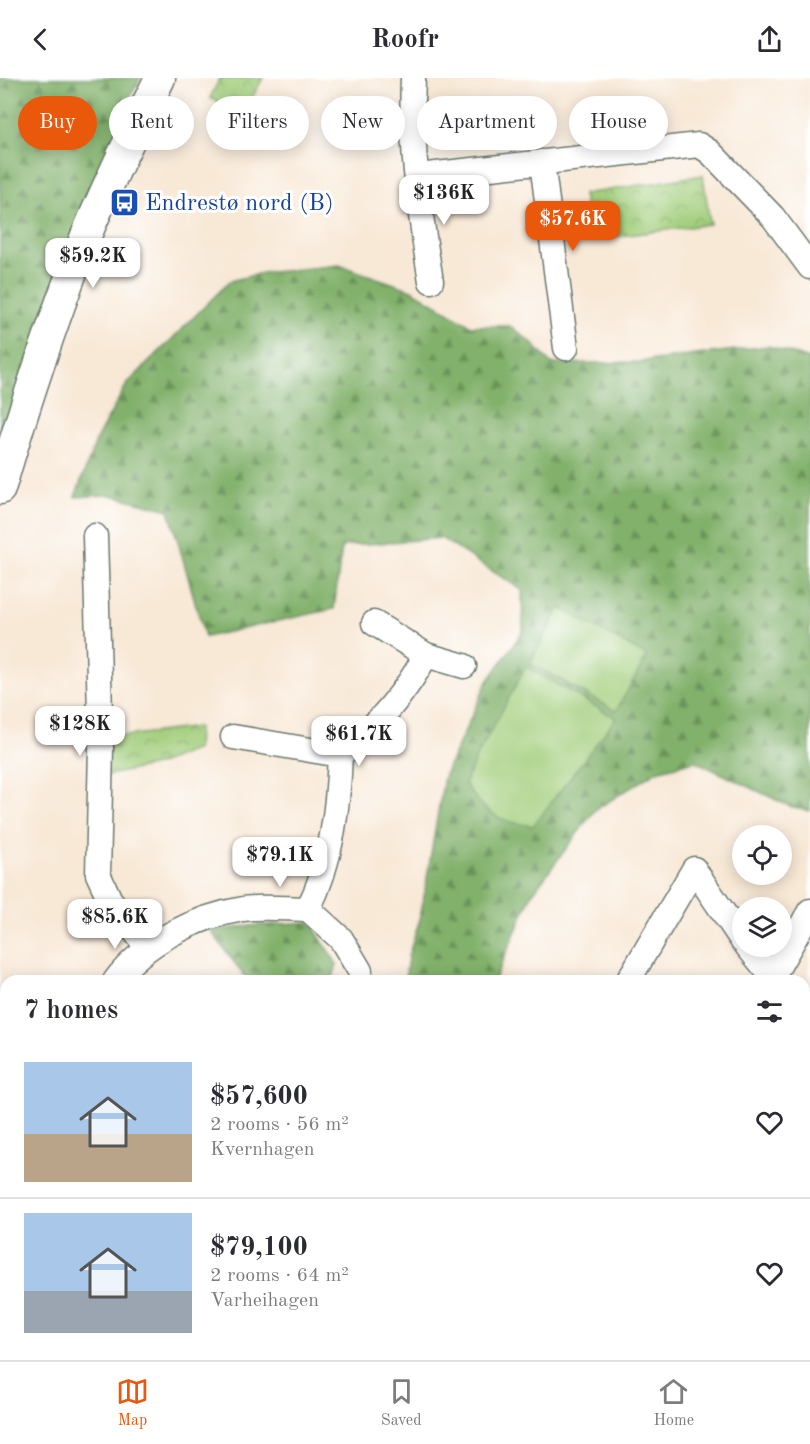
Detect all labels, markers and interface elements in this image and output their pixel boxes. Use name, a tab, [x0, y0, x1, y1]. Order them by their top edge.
icon: back	[24, 23, 57, 56]
icon: share	[753, 23, 786, 56]
text: Roofr	[371, 26, 439, 53]
chip: Buy	[18, 96, 97, 150]
chip: Rent	[109, 96, 194, 150]
chip: Filters	[206, 96, 309, 150]
chip: New	[321, 96, 405, 150]
chip: Apartment	[417, 96, 557, 150]
chip: House	[569, 96, 668, 150]
pin: $136K	[402, 175, 486, 226]
text: $136K	[413, 184, 475, 204]
bus stop icon: Endrestø nord (B)	[108, 186, 140, 218]
place label: Endrestø nord (B)	[145, 192, 334, 216]
pin: $57.6K	[524, 201, 622, 252]
text: $57.6K	[539, 210, 607, 230]
pin: $59.2K	[44, 238, 142, 289]
text: $59.2K	[59, 247, 127, 267]
pin: $128K	[38, 706, 122, 757]
text: $128K	[49, 715, 111, 735]
pin: $61.7K	[310, 716, 408, 767]
text: $61.7K	[325, 725, 393, 745]
map controls	[732, 825, 792, 957]
button: locate	[732, 825, 792, 885]
pin: $79.1K	[231, 837, 329, 888]
text: $79.1K	[246, 846, 314, 866]
button: layers	[732, 897, 792, 957]
pin: $85.6K	[66, 899, 164, 950]
text: $85.6K	[81, 908, 149, 928]
icon: filters	[753, 995, 786, 1028]
text: 7 homes	[24, 998, 118, 1024]
text: $57,600	[210, 1084, 308, 1110]
icon: home	[72, 1086, 144, 1158]
icon: heart	[753, 1106, 786, 1139]
text: 2 rooms · 56 m²	[210, 1115, 349, 1135]
text: Kvernhagen	[210, 1140, 315, 1160]
text: $79,100	[210, 1235, 308, 1261]
icon: home	[72, 1237, 144, 1309]
icon: heart	[753, 1257, 786, 1290]
text: 2 rooms · 64 m²	[210, 1266, 349, 1286]
text: Varheihagen	[210, 1291, 319, 1311]
tab: Map	[116, 1375, 149, 1431]
tab: Saved	[381, 1375, 422, 1431]
tab: Home	[653, 1375, 694, 1431]

